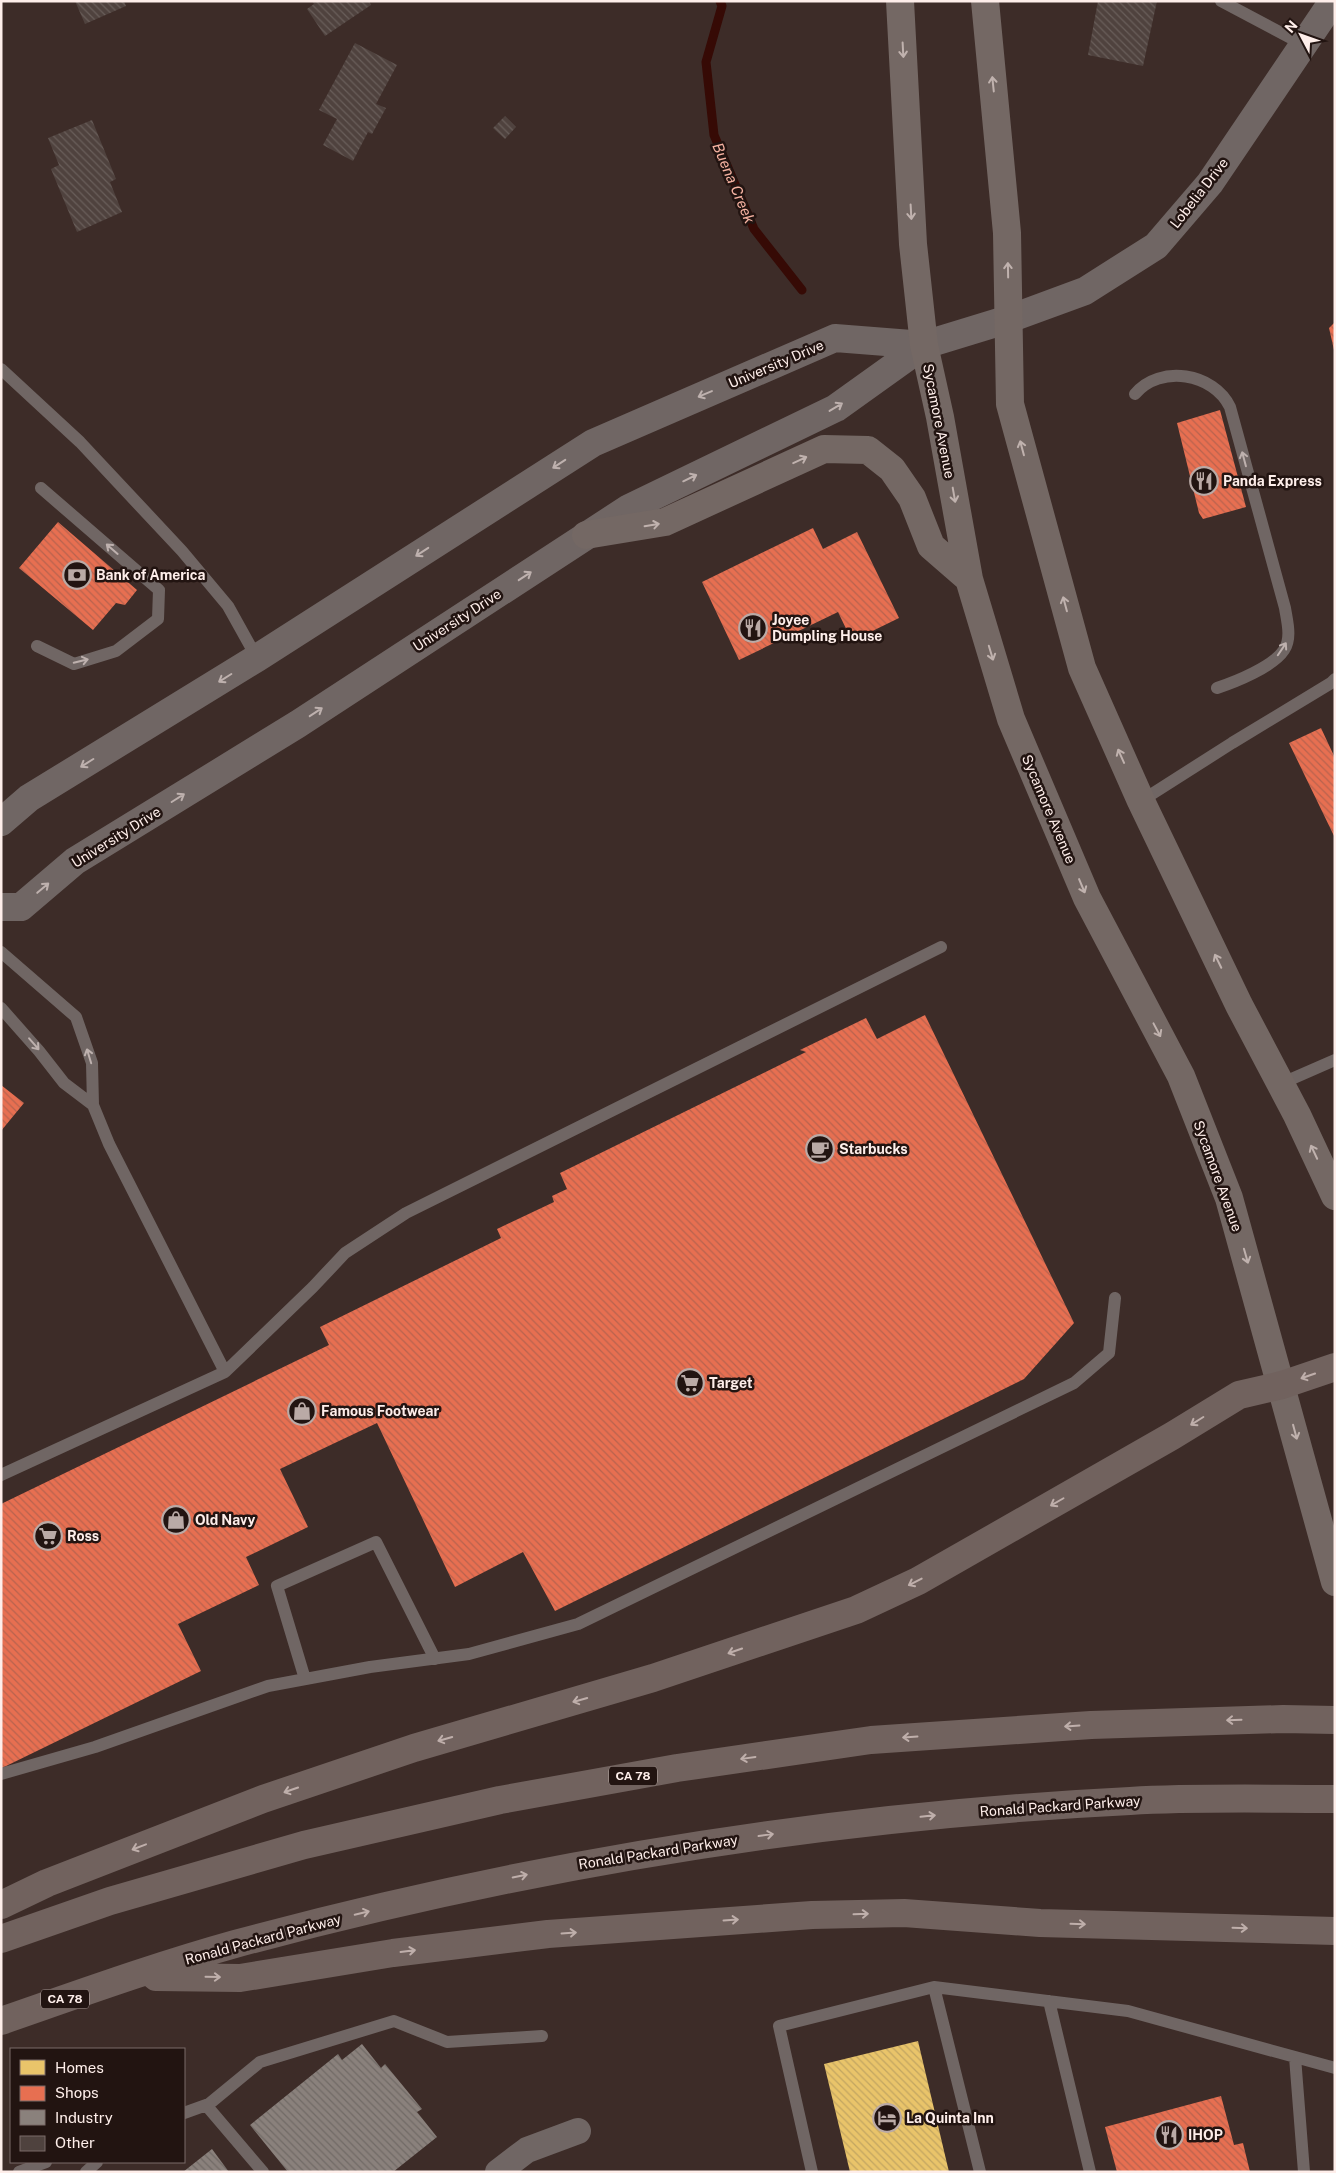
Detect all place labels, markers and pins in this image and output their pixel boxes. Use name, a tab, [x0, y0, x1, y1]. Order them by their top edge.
restaurant icon: Panda Express	[1189, 466, 1219, 496]
place label: Panda Express	[1223, 473, 1322, 489]
bank icon: Bank of America	[62, 560, 92, 590]
place label: Bank of America	[96, 567, 205, 583]
place label: Joyee Dumpling House	[772, 612, 882, 644]
restaurant icon: Joyee Dumpling House	[738, 613, 768, 643]
cafe icon: Starbucks	[805, 1134, 835, 1164]
place label: Starbucks	[839, 1141, 908, 1157]
supermarket icon: Target	[675, 1368, 705, 1398]
place label: Target	[709, 1375, 753, 1391]
shop icon: Famous Footwear	[287, 1396, 317, 1426]
place label: Famous Footwear	[321, 1403, 439, 1419]
shop icon: Old Navy	[161, 1505, 191, 1535]
place label: Old Navy	[195, 1512, 255, 1528]
supermarket icon: Ross	[33, 1521, 63, 1551]
place label: Ross	[67, 1528, 99, 1544]
hotel icon: La Quinta Inn	[872, 2103, 902, 2133]
place label: La Quinta Inn	[906, 2110, 994, 2126]
restaurant icon: IHOP	[1154, 2120, 1184, 2150]
place label: IHOP	[1188, 2127, 1223, 2143]

